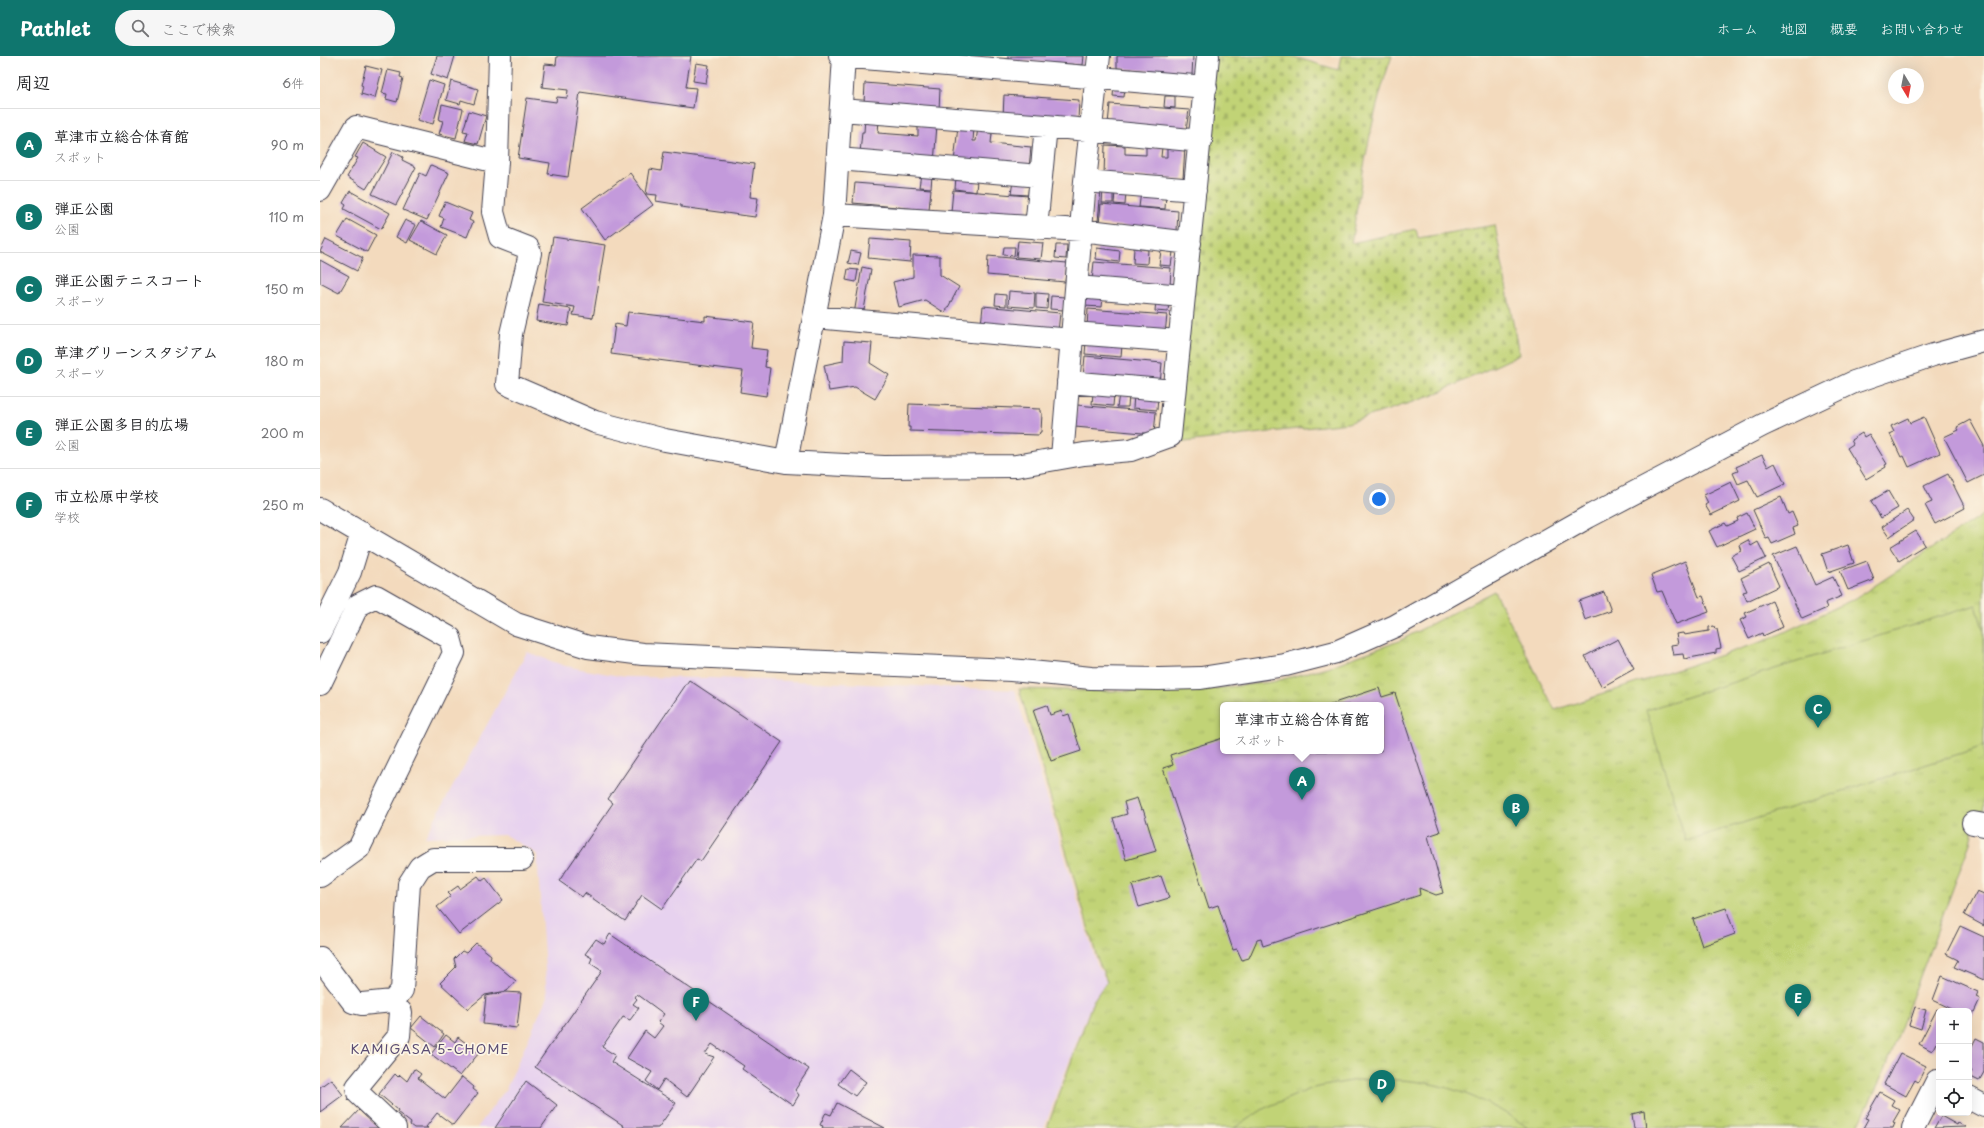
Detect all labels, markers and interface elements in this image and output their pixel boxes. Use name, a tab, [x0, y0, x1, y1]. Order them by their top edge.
search box	[115, 10, 395, 46]
text: Pathlet	[20, 14, 91, 42]
icon: search	[129, 17, 151, 39]
text: ここで検索	[161, 17, 236, 40]
text: ホーム	[1717, 18, 1758, 39]
text: 地図	[1780, 18, 1808, 39]
text: 概要	[1830, 18, 1858, 39]
text: お問い合わせ	[1880, 18, 1964, 39]
north arrow	[1888, 68, 1924, 104]
text: 周辺	[16, 69, 50, 95]
text: 6件	[282, 73, 304, 92]
text: 草津市立総合体育館	[54, 124, 189, 147]
text: A	[24, 135, 34, 154]
text: 90 m	[271, 135, 304, 154]
text: スポット	[54, 147, 106, 166]
text: 弾正公園	[54, 196, 114, 219]
text: B	[25, 207, 33, 226]
text: 110 m	[269, 207, 304, 226]
text: 公園	[54, 219, 80, 238]
text: 弾正公園テニスコート	[54, 268, 204, 291]
text: C	[24, 279, 34, 298]
text: 150 m	[265, 279, 304, 298]
text: スポーツ	[54, 291, 106, 310]
text: 草津グリーンスタジアム	[54, 340, 218, 363]
text: D	[24, 351, 34, 370]
text: 180 m	[265, 351, 304, 370]
text: スポーツ	[54, 363, 106, 382]
text: 弾正公園多目的広場	[54, 412, 189, 435]
text: E	[25, 423, 33, 442]
text: 200 m	[261, 423, 304, 442]
text: 公園	[54, 435, 80, 454]
text: 市立松原中学校	[54, 484, 159, 507]
your location	[1369, 489, 1389, 509]
text: F	[25, 495, 33, 514]
text: 250 m	[262, 495, 304, 514]
text: 学校	[54, 507, 80, 526]
pin: C	[1805, 695, 1831, 728]
popup	[1220, 702, 1384, 754]
text: 草津市立総合体育館	[1234, 707, 1370, 730]
text: スポット	[1234, 730, 1287, 749]
pin: A	[1289, 767, 1315, 800]
pin: B	[1503, 794, 1529, 827]
pin: E	[1785, 984, 1811, 1017]
pin: F	[683, 988, 709, 1021]
map controls	[1936, 1008, 1972, 1116]
button: +	[1936, 1008, 1972, 1044]
district label: KAMIGASA 5-CHOME	[350, 1039, 510, 1058]
button: −	[1936, 1044, 1972, 1080]
pin: D	[1369, 1070, 1395, 1103]
button: locate	[1936, 1080, 1972, 1116]

